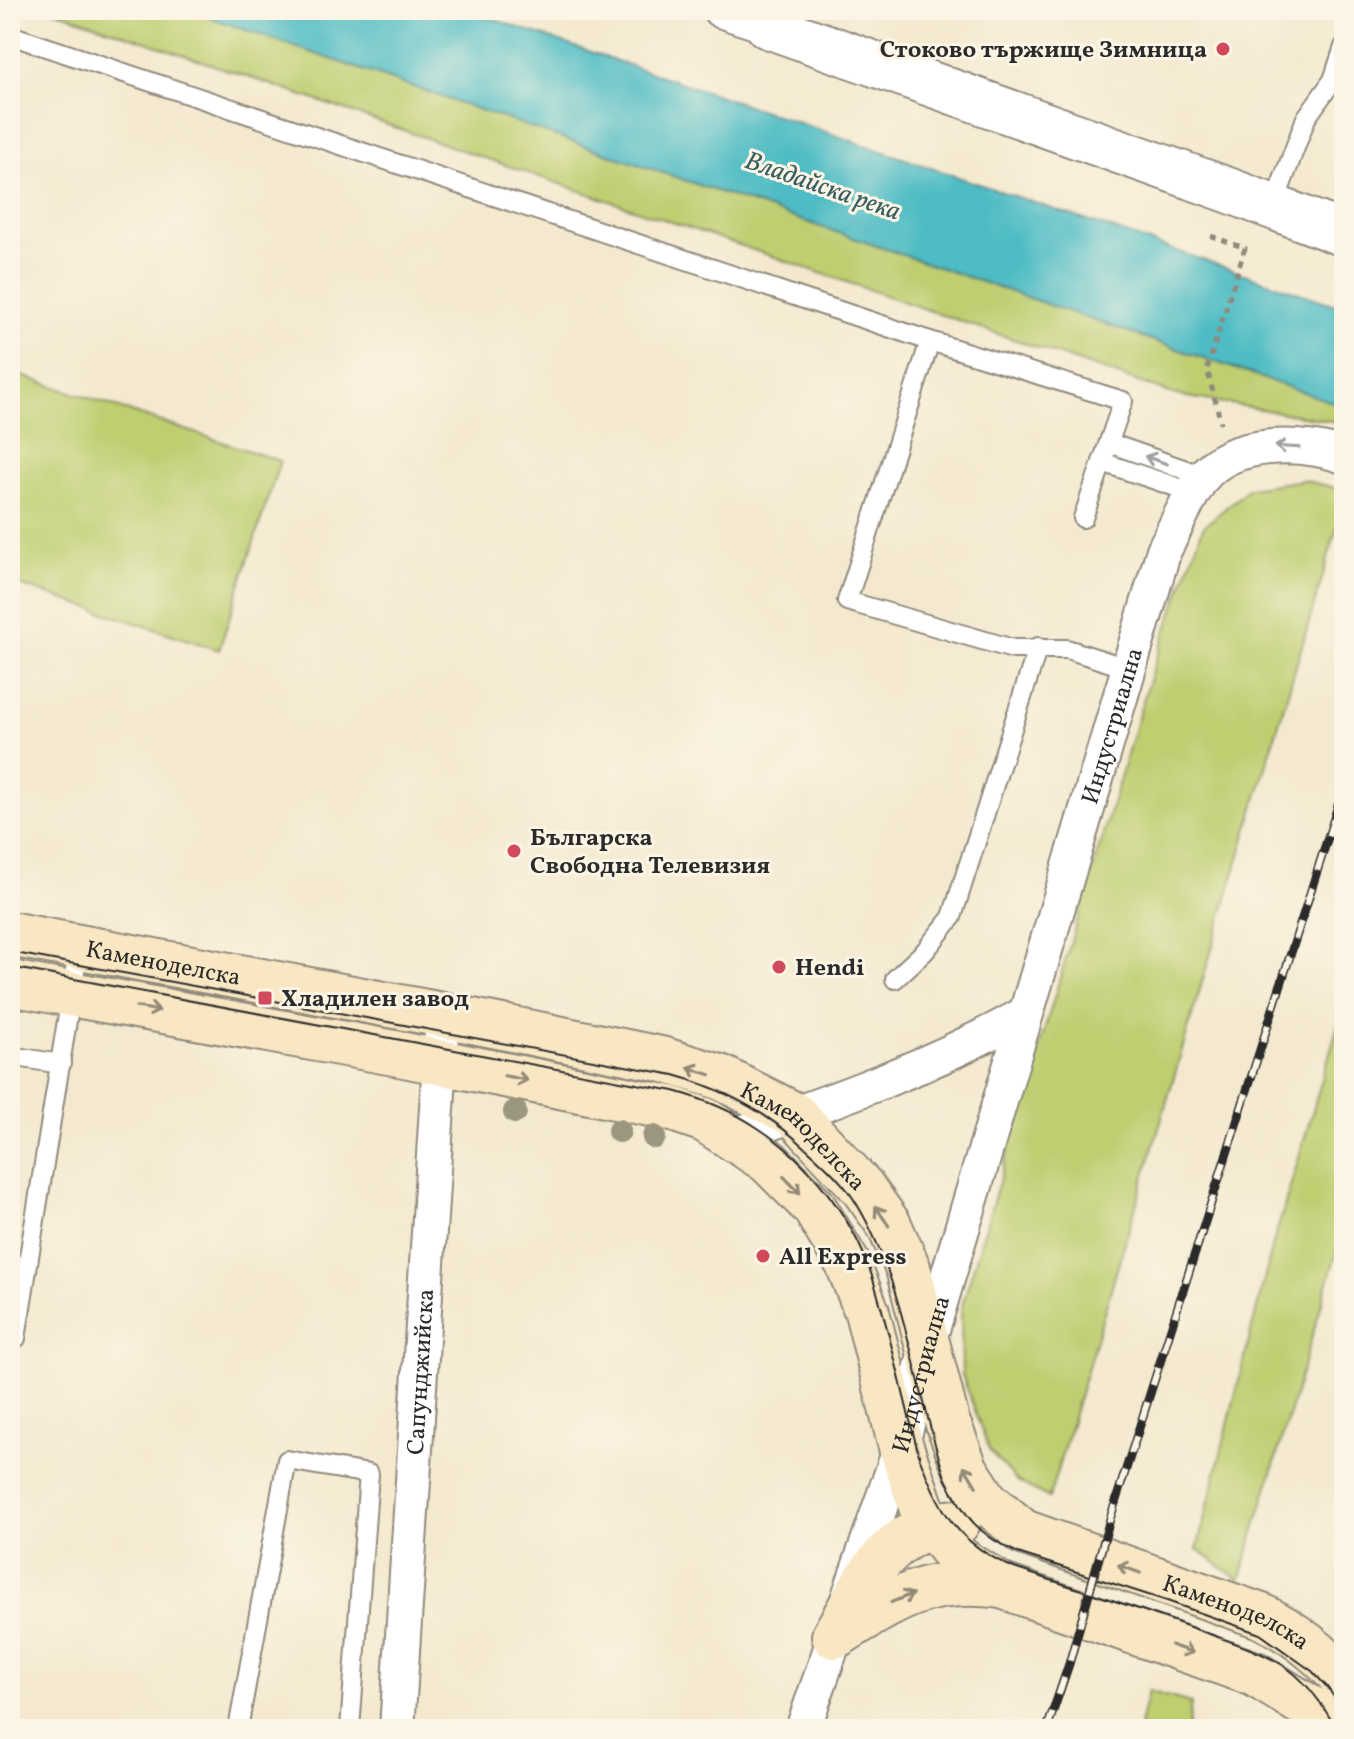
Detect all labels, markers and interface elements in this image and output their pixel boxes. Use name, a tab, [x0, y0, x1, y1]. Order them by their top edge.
place label: Стоково тържище Зимница	[880, 34, 1207, 68]
marker: Стоково тържище Зимница	[1214, 40, 1232, 58]
water label: Владайска река	[740, 143, 905, 230]
one-way arrow	[1274, 439, 1300, 454]
one-way arrow	[1144, 451, 1169, 466]
street label: Индустриална	[1074, 644, 1153, 809]
place label: Българска Свободна Телевизия	[530, 822, 770, 884]
marker: Българска Свободна Телевизия	[505, 842, 523, 860]
street label: Каменоделска	[83, 934, 243, 996]
place label: Hendi	[795, 952, 865, 986]
marker: Hendi	[770, 958, 788, 976]
place label: Хладилен завод	[281, 983, 469, 1017]
marker: Хладилен завод	[256, 989, 274, 1007]
one-way arrow	[135, 1002, 160, 1017]
one-way arrow	[687, 1062, 712, 1077]
one-way arrow	[503, 1071, 528, 1086]
street label: Каменоделска	[734, 1075, 873, 1200]
one-way arrow	[783, 1175, 801, 1195]
one-way arrow	[874, 1205, 890, 1227]
place label: All Express	[779, 1241, 907, 1275]
marker: All Express	[754, 1247, 772, 1265]
street label: Сапунджийска	[400, 1288, 444, 1456]
street label: Индустриална	[885, 1292, 960, 1457]
one-way arrow	[962, 1465, 978, 1488]
one-way arrow	[1117, 1560, 1142, 1575]
street label: Каменоделска	[1157, 1568, 1316, 1659]
one-way arrow	[889, 1590, 914, 1604]
one-way arrow	[1169, 1642, 1194, 1657]

